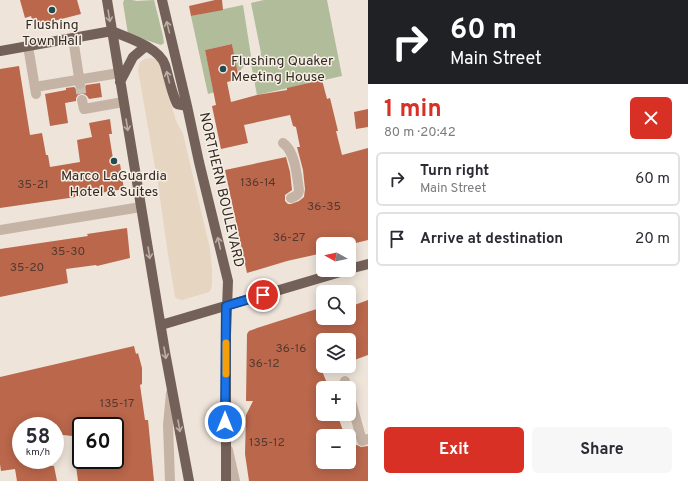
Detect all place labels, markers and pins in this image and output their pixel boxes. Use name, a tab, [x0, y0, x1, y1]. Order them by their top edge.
marker: Flushing Town Hall	[47, 5, 57, 15]
place label: Flushing Town Hall	[22, 17, 82, 50]
place label: Flushing Quaker Meeting House	[231, 53, 334, 86]
marker: Flushing Quaker Meeting House	[218, 64, 228, 74]
marker: Marco LaGuardia Hotel & Suites	[109, 156, 119, 166]
place label: Marco LaGuardia Hotel & Suites	[61, 168, 167, 201]
pin	[246, 278, 280, 312]

